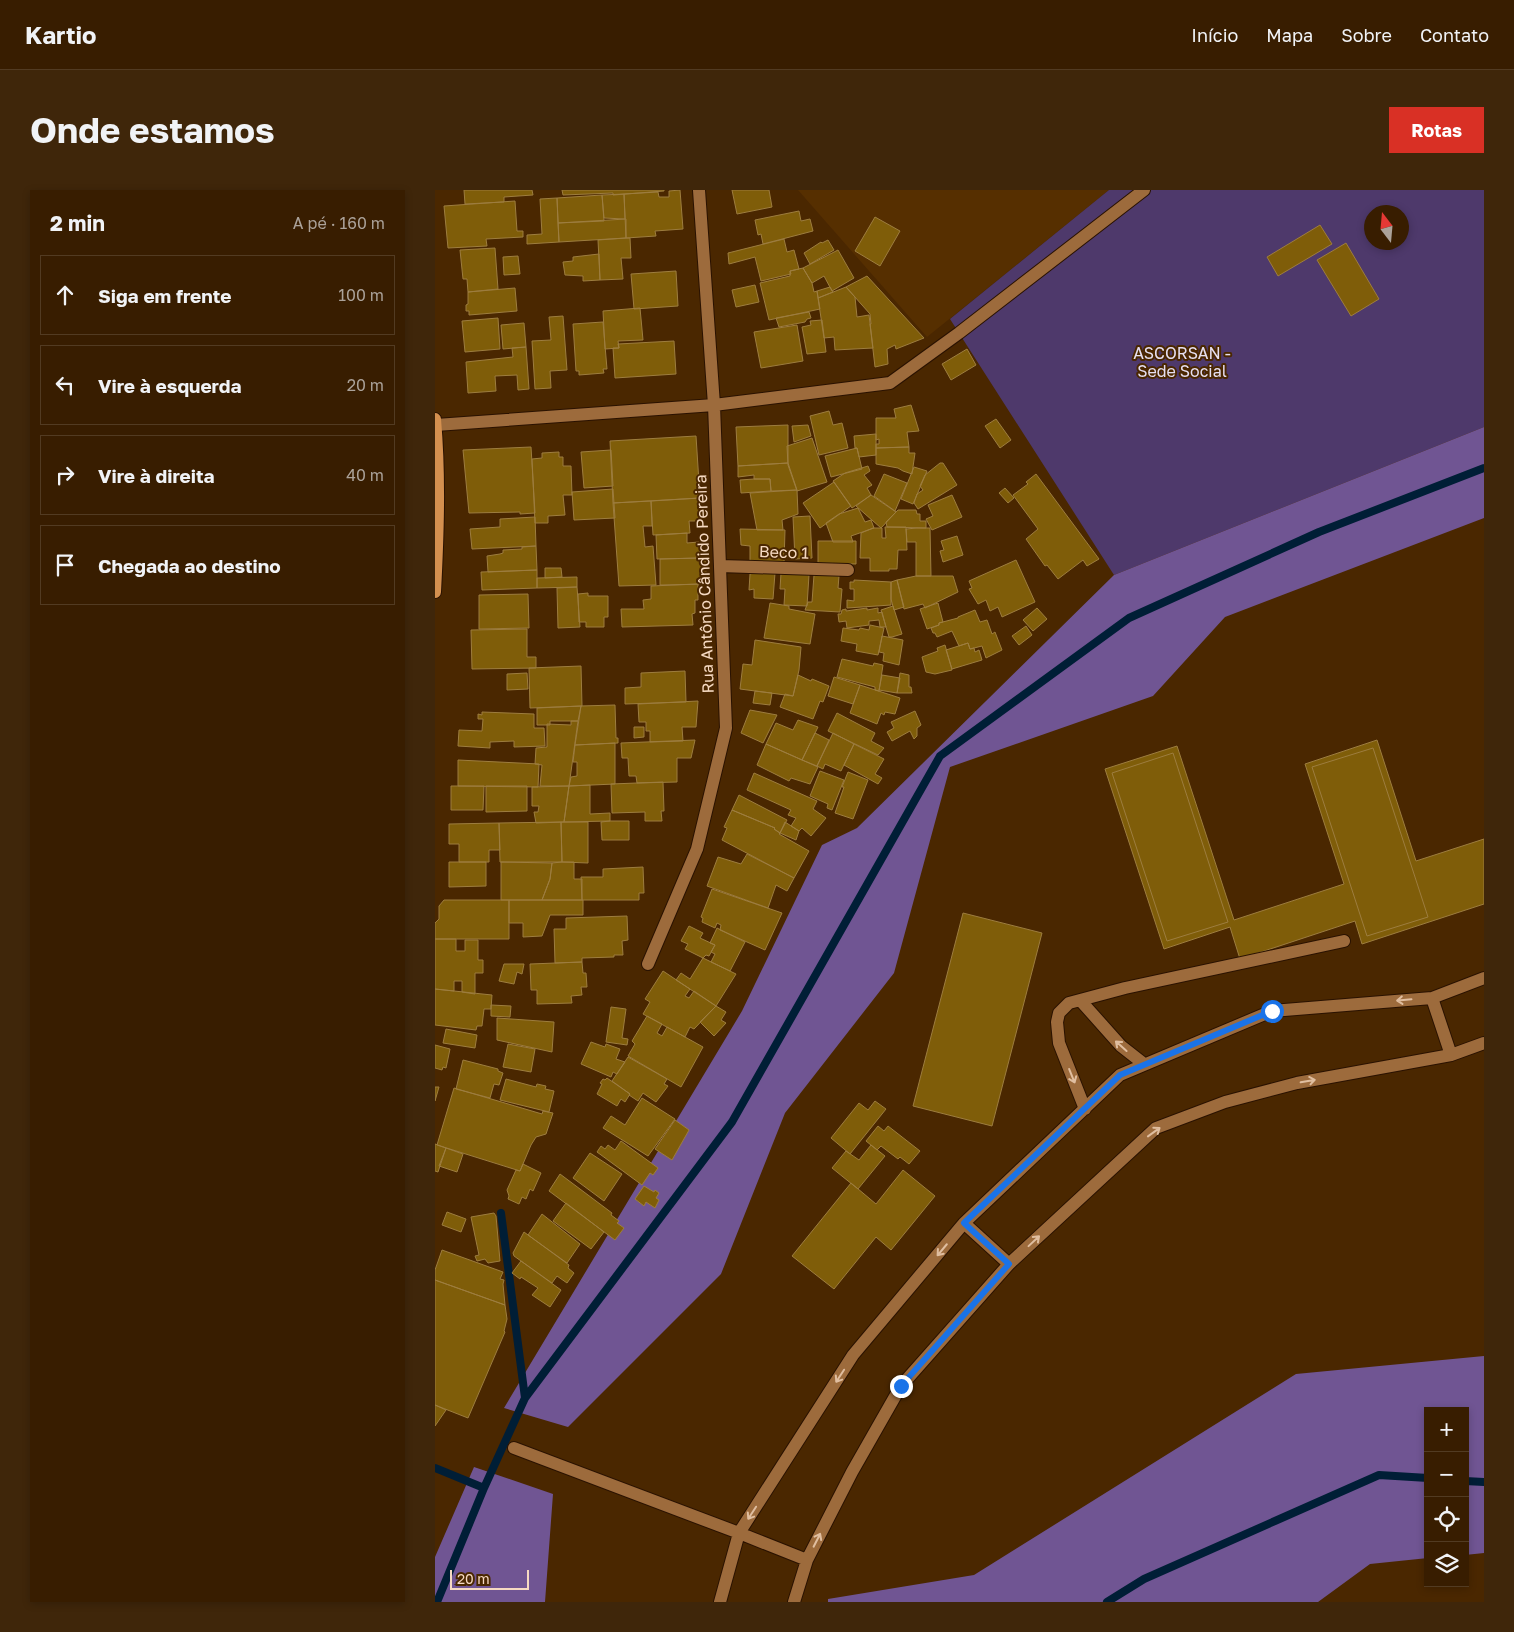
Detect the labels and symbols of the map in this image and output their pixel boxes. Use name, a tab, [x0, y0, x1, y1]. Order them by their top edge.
north arrow	[1364, 205, 1409, 250]
park label: ASCORSAN - Sede Social	[1133, 343, 1231, 381]
street label: Rua Antônio Cândido Pereira	[690, 474, 718, 694]
street label: Beco 1	[759, 541, 810, 563]
one-way arrow	[1396, 996, 1412, 1005]
route start	[1261, 1000, 1284, 1023]
one-way arrow	[1115, 1040, 1128, 1052]
one-way arrow	[1067, 1068, 1077, 1083]
one-way arrow	[1299, 1076, 1315, 1086]
one-way arrow	[1147, 1126, 1160, 1137]
one-way arrow	[1028, 1235, 1040, 1247]
one-way arrow	[936, 1243, 947, 1256]
one-way arrow	[834, 1369, 844, 1383]
route end	[890, 1375, 913, 1398]
one-way arrow	[747, 1506, 757, 1520]
one-way arrow	[813, 1533, 822, 1548]
scale bar	[450, 1567, 529, 1590]

